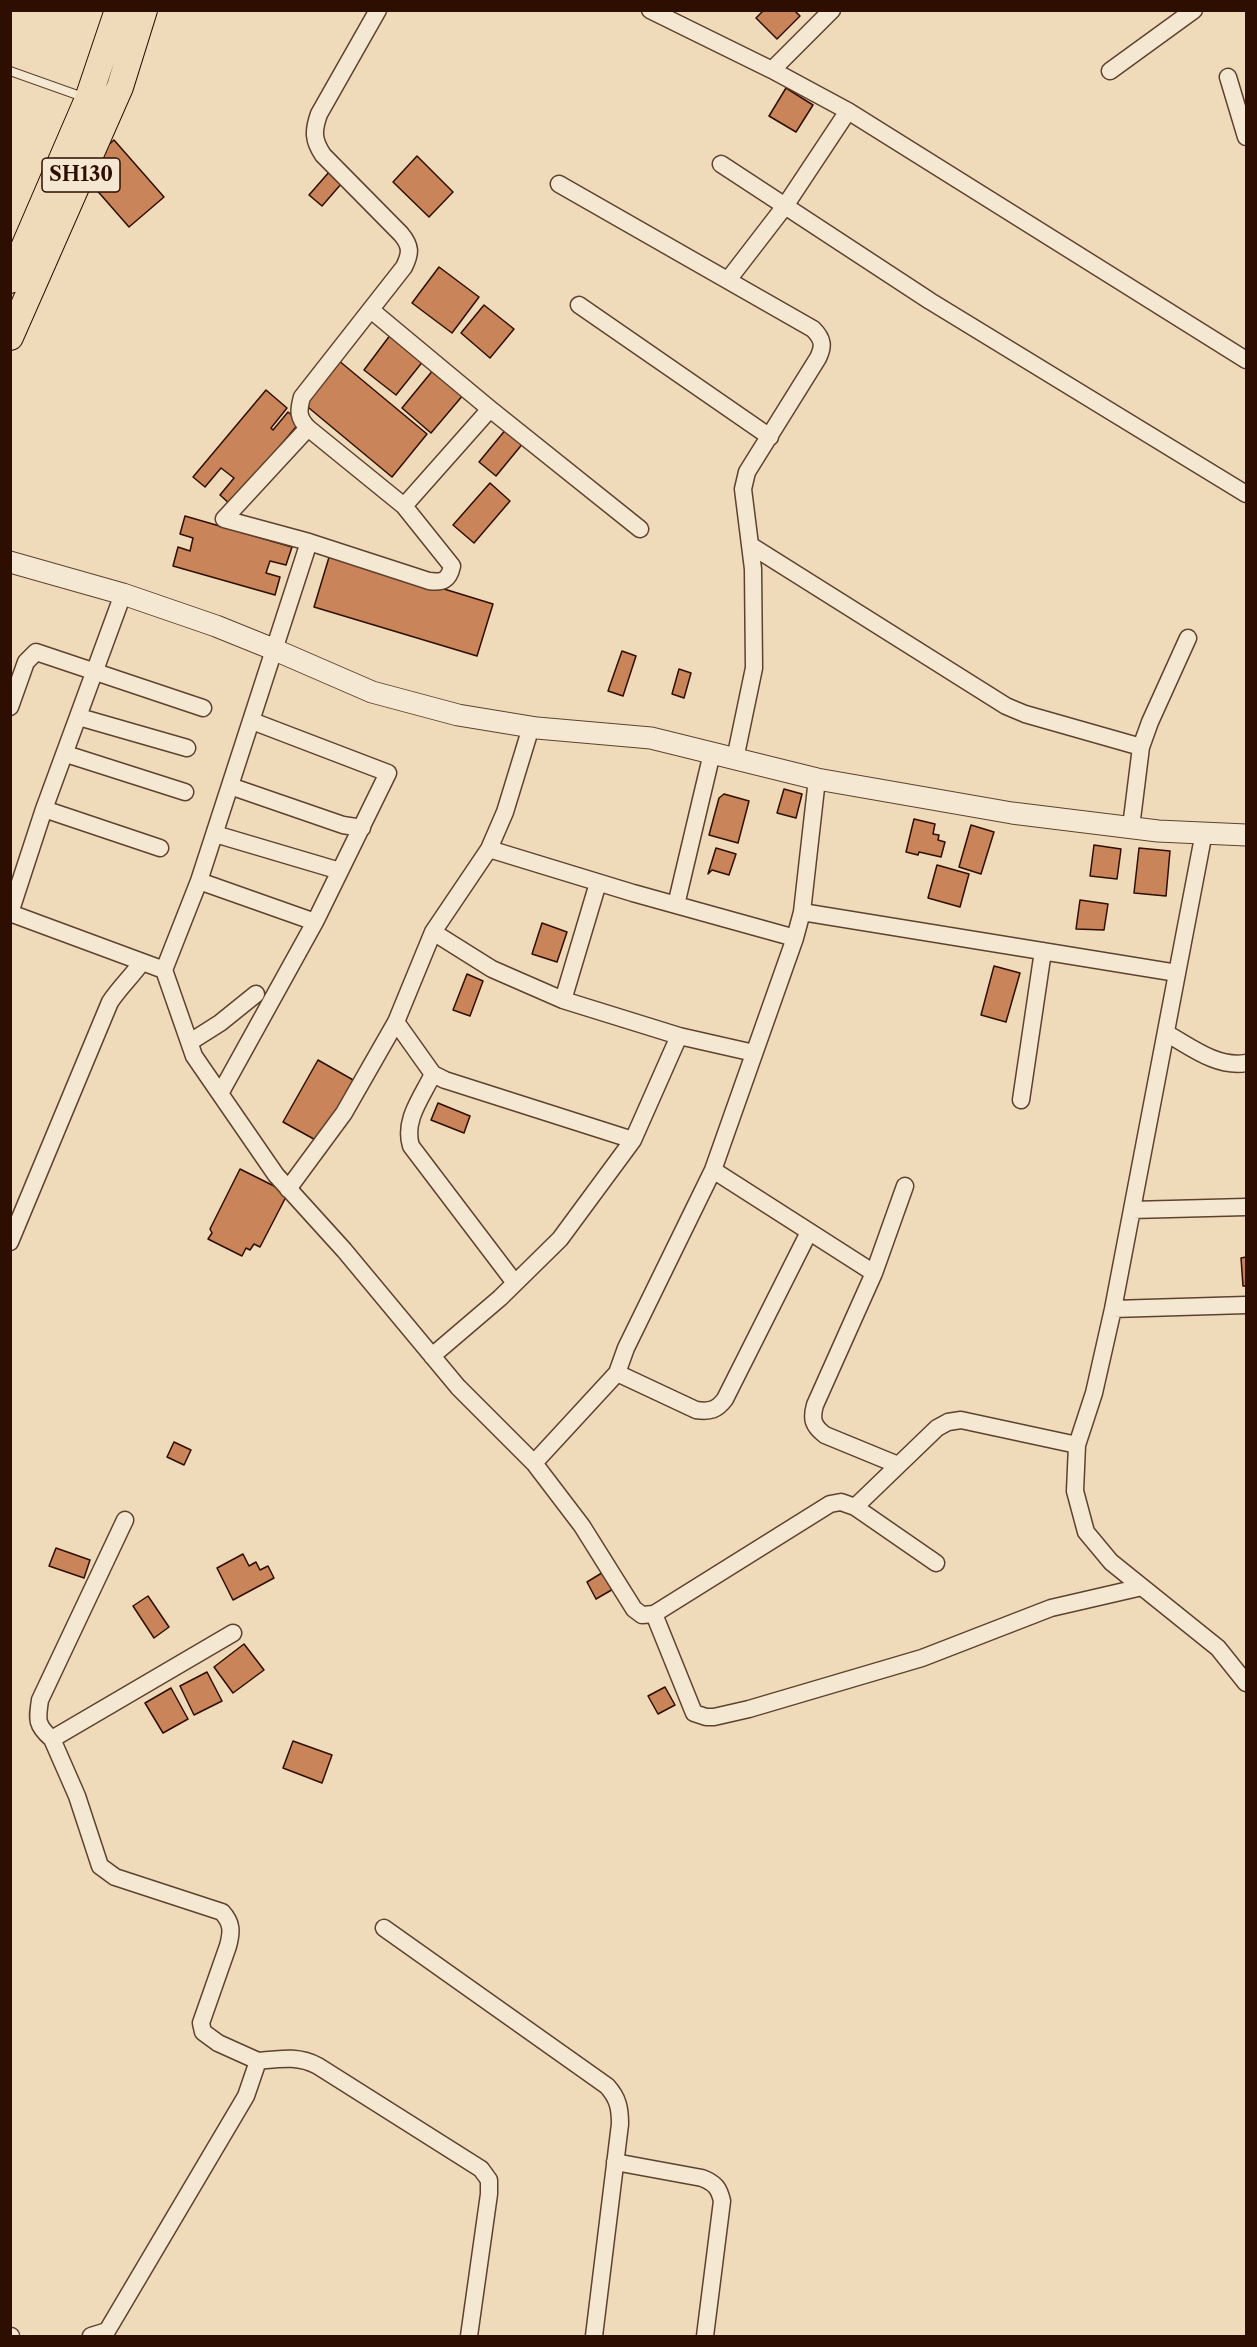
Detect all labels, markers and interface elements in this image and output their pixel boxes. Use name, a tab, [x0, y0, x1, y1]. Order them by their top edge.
road number: SH130	[42, 158, 120, 192]

